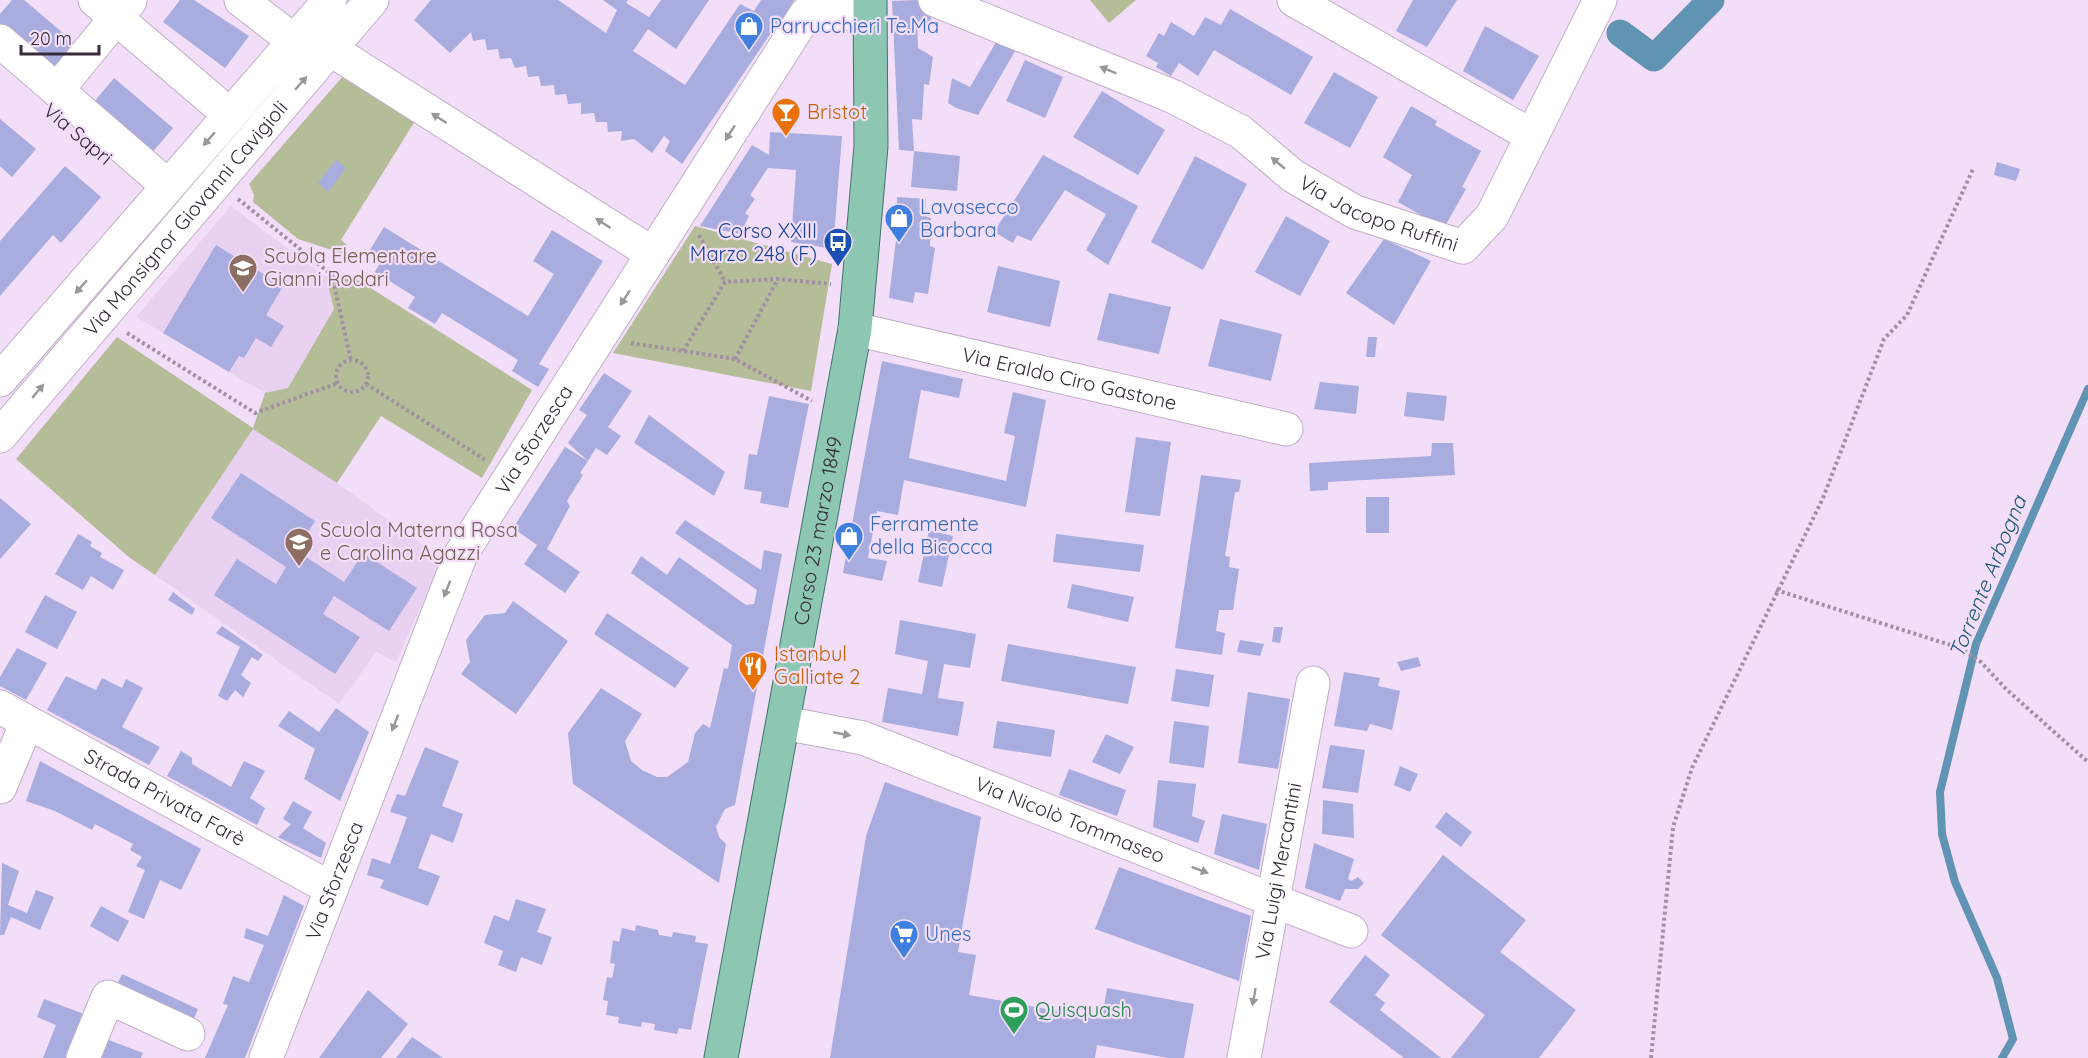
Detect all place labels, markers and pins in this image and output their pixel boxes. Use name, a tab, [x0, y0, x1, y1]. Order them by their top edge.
shop icon: Parrucchieri Te.Ma	[733, 10, 765, 52]
place label: Parrucchieri Te.Ma	[770, 13, 939, 38]
bar icon: Bristot	[770, 96, 802, 138]
place label: Bristot	[807, 99, 867, 124]
place label: Lavasecco Barbara	[920, 194, 1019, 242]
shop icon: Lavasecco Barbara	[883, 202, 915, 244]
place label: Corso XXIII Marzo 248 (F)	[690, 218, 817, 266]
bus stop icon: Corso XXIII Marzo 248 (F)	[822, 226, 854, 268]
place label: Scuola Elementare Gianni Rodari	[264, 243, 437, 291]
school or university icon: Scuola Elementare Gianni Rodari	[227, 252, 259, 294]
place label: Ferramente della Bicocca	[870, 511, 993, 559]
place label: Scuola Materna Rosa e Carolina Agazzi	[320, 517, 518, 565]
shop icon: Ferramente della Bicocca	[833, 520, 865, 562]
school or university icon: Scuola Materna Rosa e Carolina Agazzi	[283, 526, 315, 568]
place label: Istanbul Galliate 2	[774, 641, 860, 689]
restaurant icon: Istanbul Galliate 2	[737, 650, 769, 692]
supermarket icon: Unes	[888, 918, 920, 960]
place label: Unes	[925, 921, 972, 946]
sports icon: Quisquash	[998, 994, 1030, 1036]
place label: Quisquash	[1035, 997, 1132, 1022]

